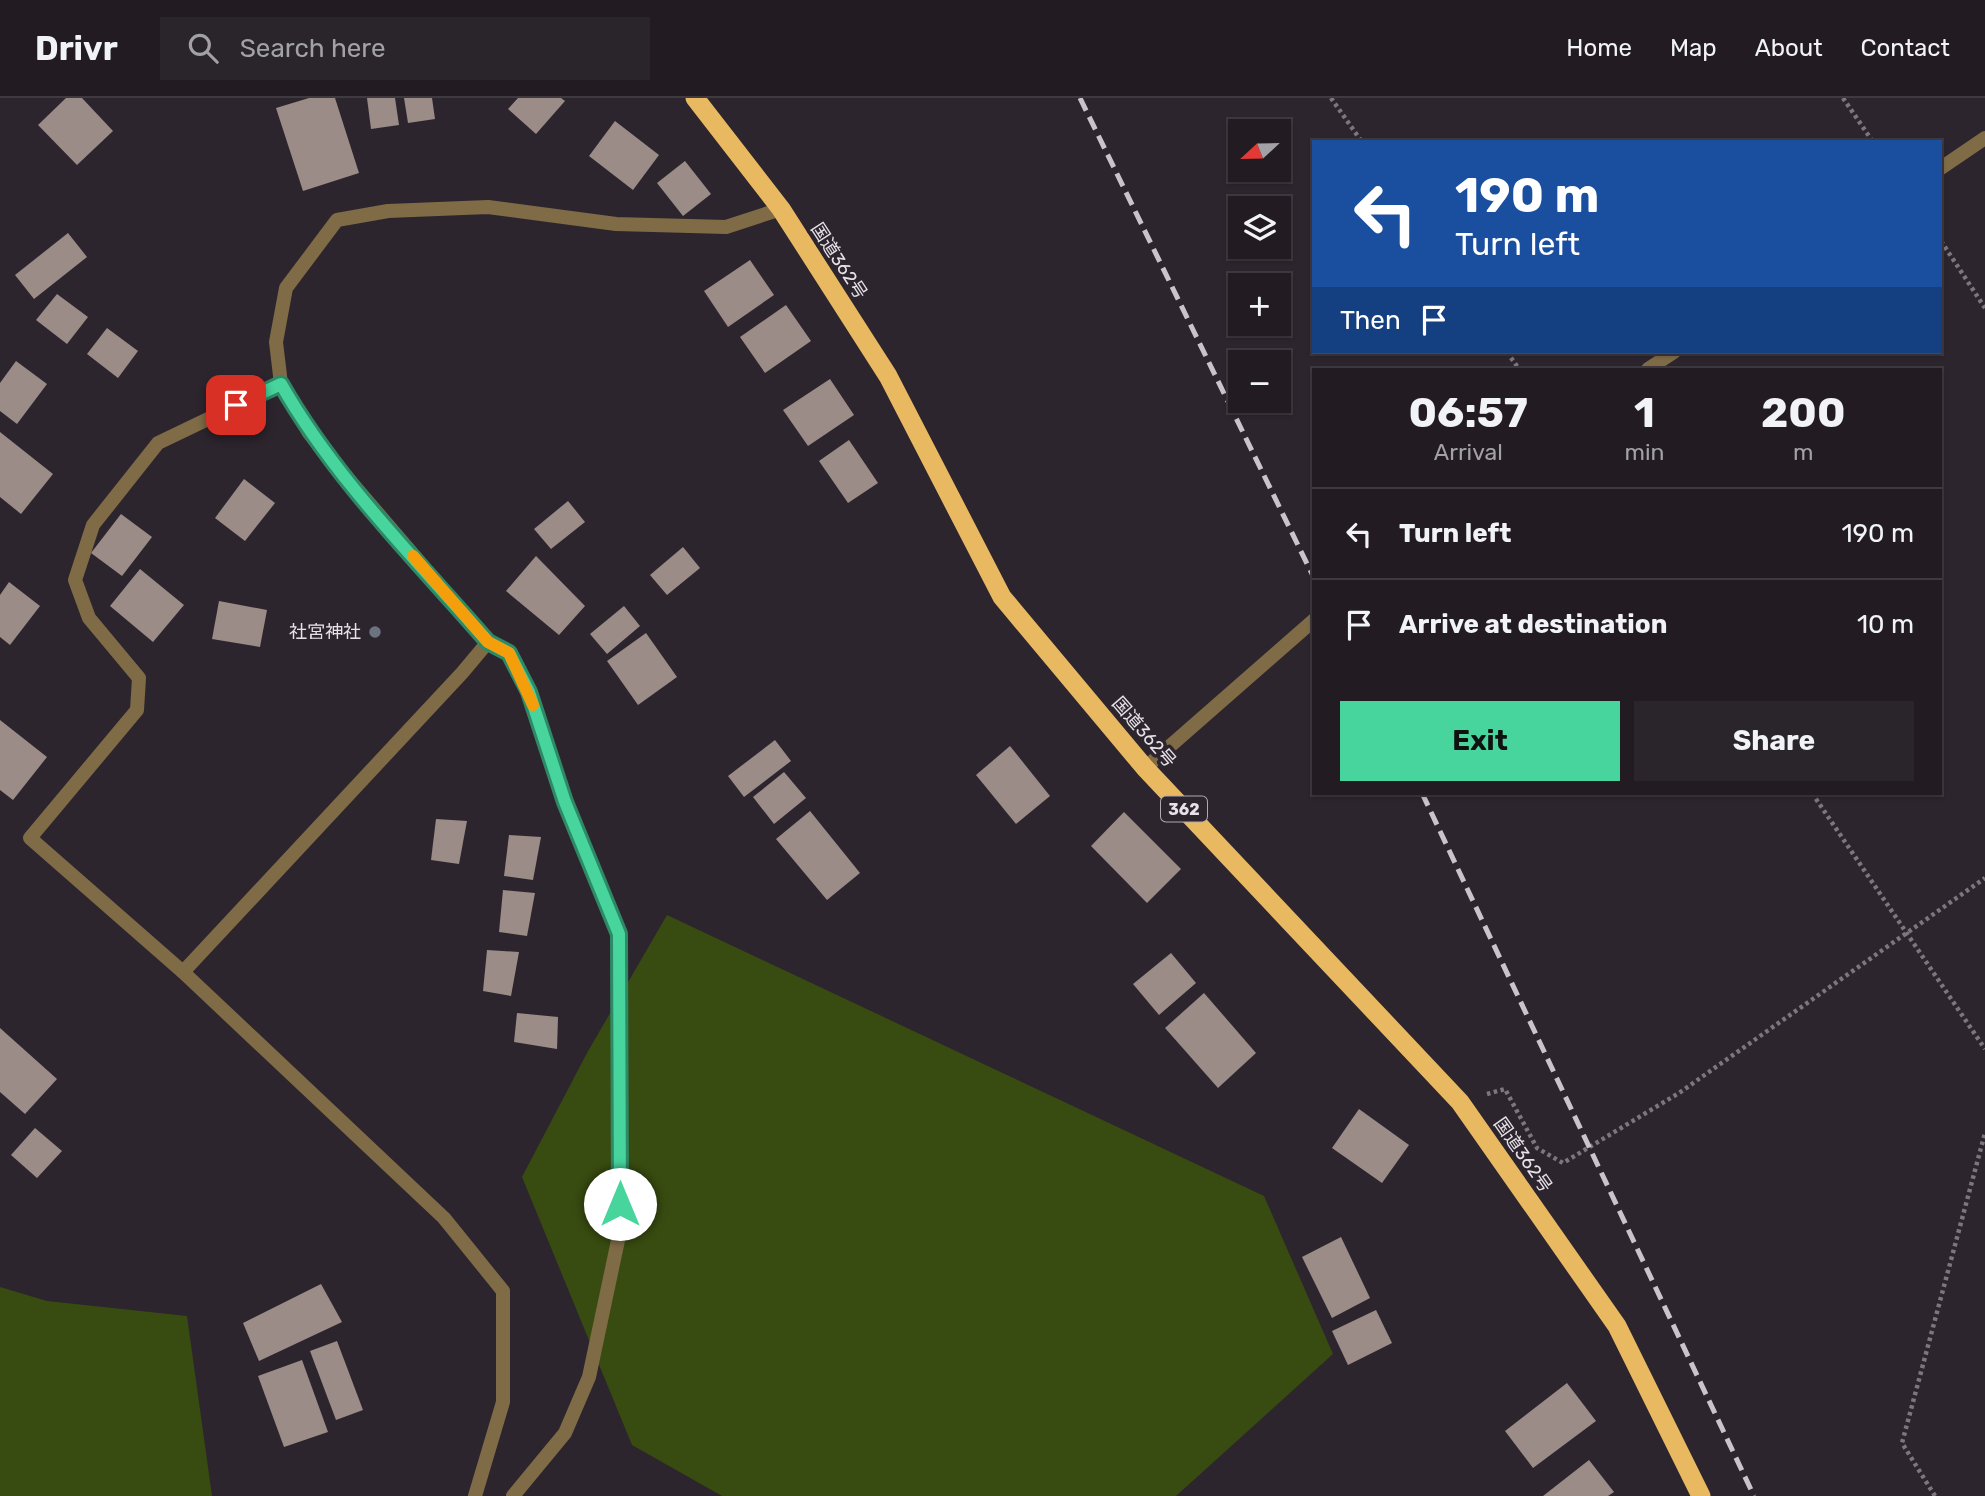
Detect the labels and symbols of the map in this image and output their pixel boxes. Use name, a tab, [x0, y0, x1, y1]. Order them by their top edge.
north arrow	[1228, 119, 1292, 182]
street label: 国道362号	[806, 219, 872, 303]
pin	[206, 375, 266, 435]
place label: 社宮神社	[289, 621, 361, 643]
marker: 社宮神社	[367, 624, 383, 640]
street label: 国道362号	[1107, 692, 1181, 772]
road number: 362	[1161, 796, 1207, 822]
street label: 国道362号	[1489, 1113, 1557, 1197]
position arrow	[583, 1167, 657, 1241]

